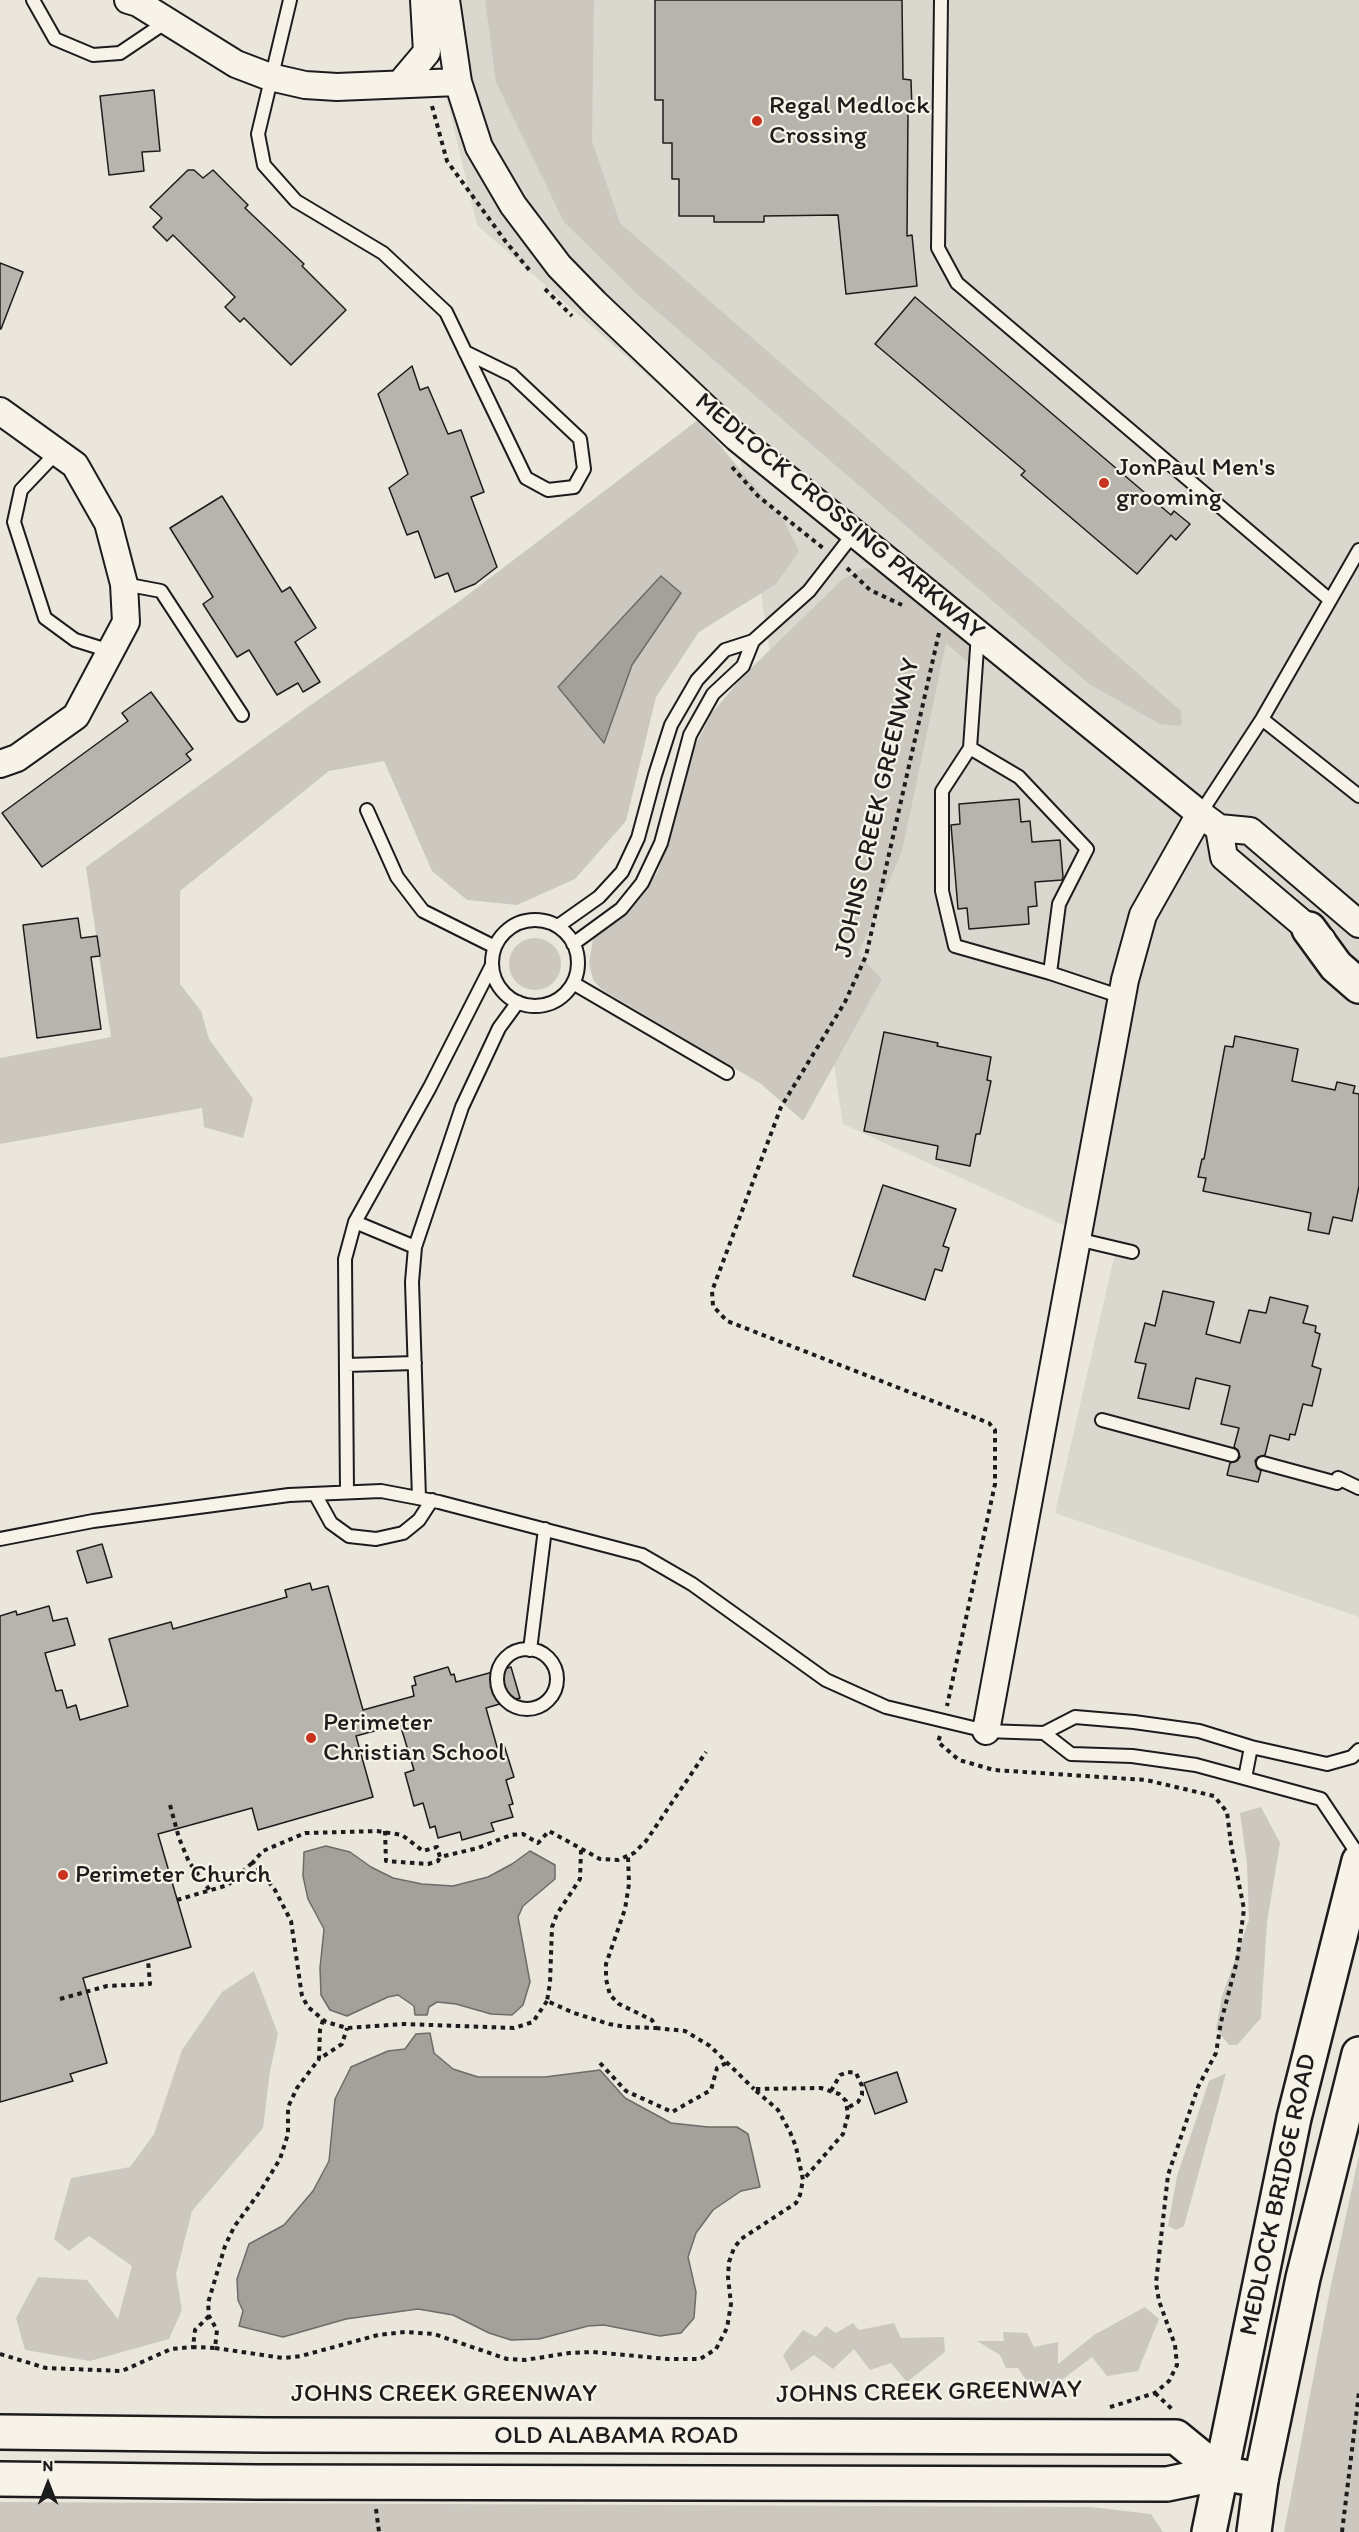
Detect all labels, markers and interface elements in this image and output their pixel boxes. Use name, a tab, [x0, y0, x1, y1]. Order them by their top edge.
place label: Regal Medlock Crossing	[769, 90, 930, 152]
marker: Regal Medlock Crossing	[750, 114, 764, 128]
street label: MEDLOCK CROSSING PARKWAY	[688, 387, 990, 647]
place label: JonPaul Men's grooming	[1116, 452, 1275, 514]
marker: JonPaul Men's grooming	[1097, 476, 1111, 490]
street label: JOHNS CREEK GREENWAY	[828, 655, 928, 961]
place label: Perimeter Christian School	[323, 1707, 505, 1768]
marker: Perimeter Christian School	[304, 1731, 318, 1745]
place label: Perimeter Church	[75, 1859, 271, 1891]
marker: Perimeter Church	[56, 1868, 70, 1882]
street label: MEDLOCK BRIDGE ROAD	[1234, 2051, 1324, 2339]
street label: JOHNS CREEK GREENWAY	[776, 2375, 1082, 2411]
street label: JOHNS CREEK GREENWAY	[291, 2378, 597, 2410]
street label: OLD ALABAMA ROAD	[494, 2420, 738, 2452]
north arrow	[18, 2454, 78, 2514]
text: N	[43, 2456, 53, 2475]

